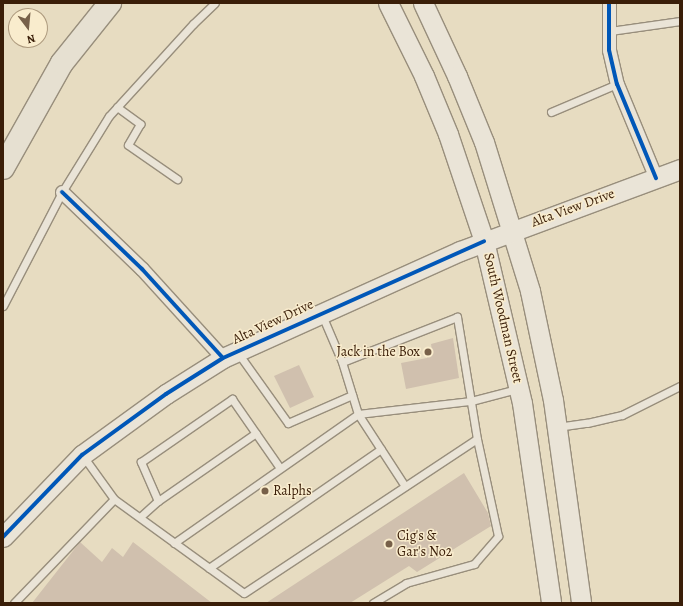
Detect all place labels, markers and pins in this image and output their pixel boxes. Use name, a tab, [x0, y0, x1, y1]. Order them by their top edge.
place label: Jack in the Box	[337, 344, 420, 360]
marker: Jack in the Box	[423, 347, 433, 357]
place label: Ralphs	[273, 483, 312, 499]
marker: Ralphs	[260, 486, 270, 496]
place label: Cig's & Gar's No2	[397, 528, 452, 560]
marker: Cig's & Gar's No2	[384, 539, 394, 549]

